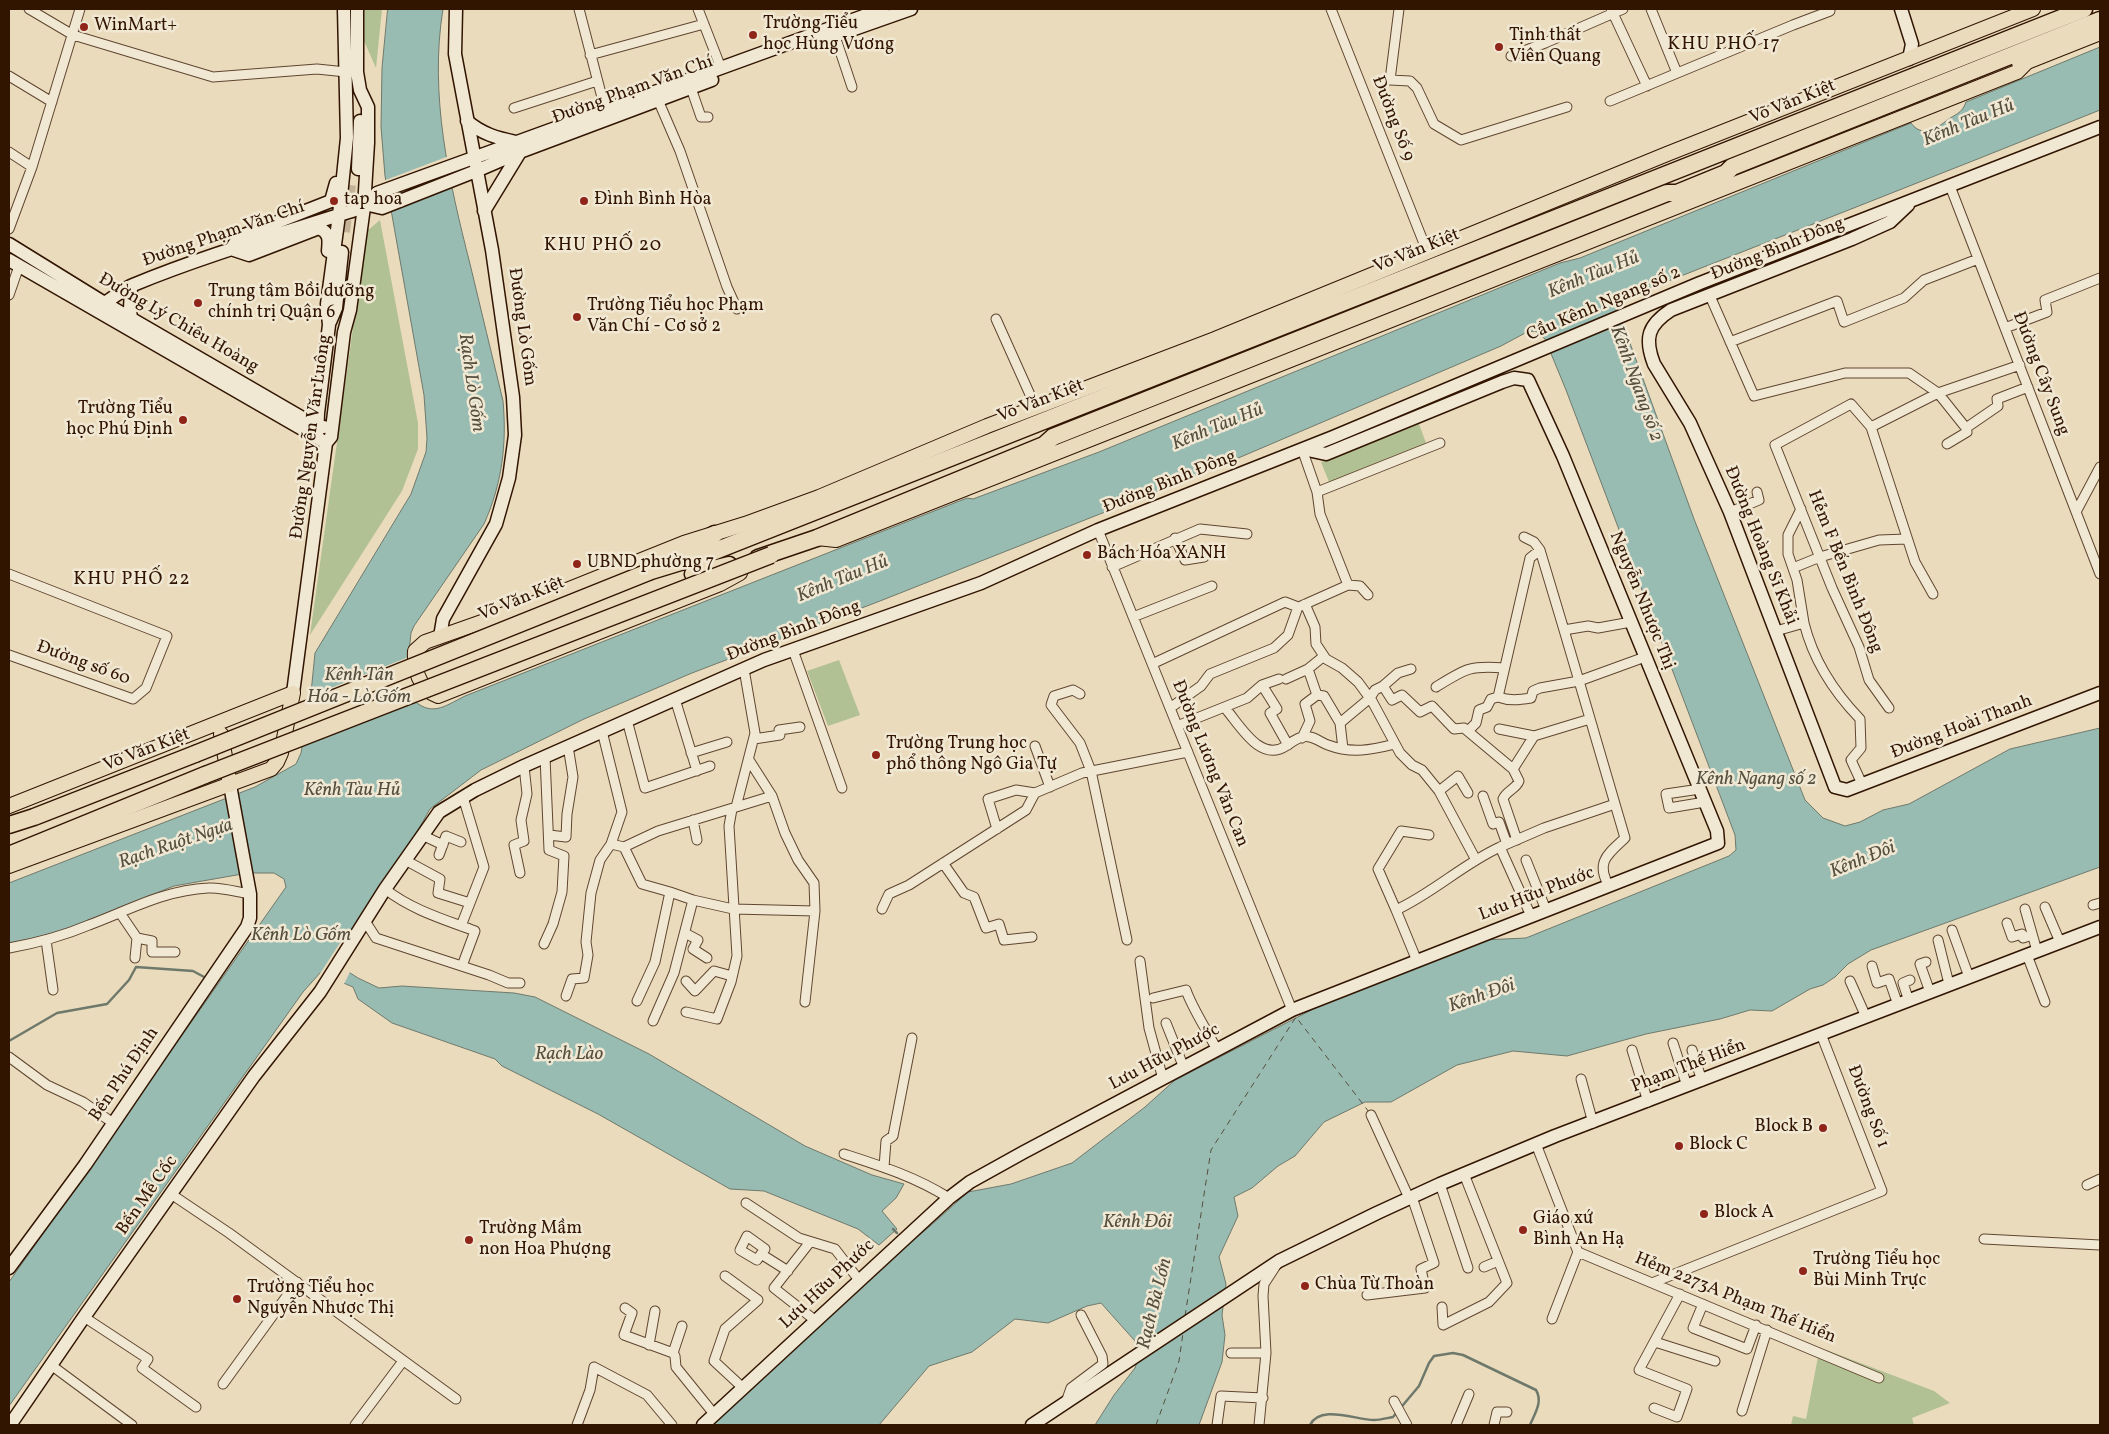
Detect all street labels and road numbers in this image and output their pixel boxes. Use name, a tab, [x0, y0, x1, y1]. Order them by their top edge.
street label: Đường Phạm Văn Chí	[550, 52, 716, 130]
street label: Đường Số 9	[1366, 73, 1418, 165]
street label: Võ Văn Kiệt	[1747, 76, 1839, 130]
street label: Đường Phạm Văn Chí	[140, 197, 308, 273]
street label: Đường Bình Đông	[1708, 213, 1848, 287]
street label: Võ Văn Kiệt	[1371, 225, 1463, 279]
street label: Cầu Kênh Ngang số 2	[1524, 263, 1684, 347]
street label: Đường Lò Gốm	[502, 266, 540, 388]
street label: Đường Lý Chiêu Hoàng	[94, 269, 262, 379]
street label: Đường Cây Sung	[2006, 309, 2074, 439]
street label: Đường Nguyễn Văn Luông	[287, 333, 337, 541]
street label: Võ Văn Kiệt	[995, 376, 1087, 428]
street label: Đường Bình Đông	[1100, 446, 1240, 520]
street label: Đường Hoàng Sĩ Khải	[1718, 464, 1802, 628]
street label: Hẻm F Bến Bình Đông	[1801, 487, 1887, 657]
street label: Nguyễn Nhược Thị	[1603, 529, 1679, 673]
street label: Võ Văn Kiệt	[476, 573, 568, 627]
street label: Đường Bình Đông	[724, 597, 864, 667]
street label: Đường số 60	[33, 637, 133, 691]
street label: Đường Lương Văn Can	[1166, 678, 1252, 850]
street label: Đường Hoài Thanh	[1888, 691, 2036, 765]
street label: Võ Văn Kiệt	[101, 725, 193, 777]
street label: Lưu Hữu Phước	[1476, 863, 1598, 927]
street label: Lưu Hữu Phước	[1106, 1020, 1224, 1096]
street label: Bến Phú Định	[86, 1024, 164, 1126]
street label: Phạm Thế Hiển	[1629, 1035, 1749, 1099]
street label: Đường Số 1	[1841, 1062, 1893, 1152]
street label: Bến Mễ Cốc	[113, 1152, 183, 1240]
street label: Lưu Hữu Phước	[776, 1235, 880, 1335]
street label: Hẻm 2273A Phạm Thế Hiển	[1631, 1249, 1839, 1349]

